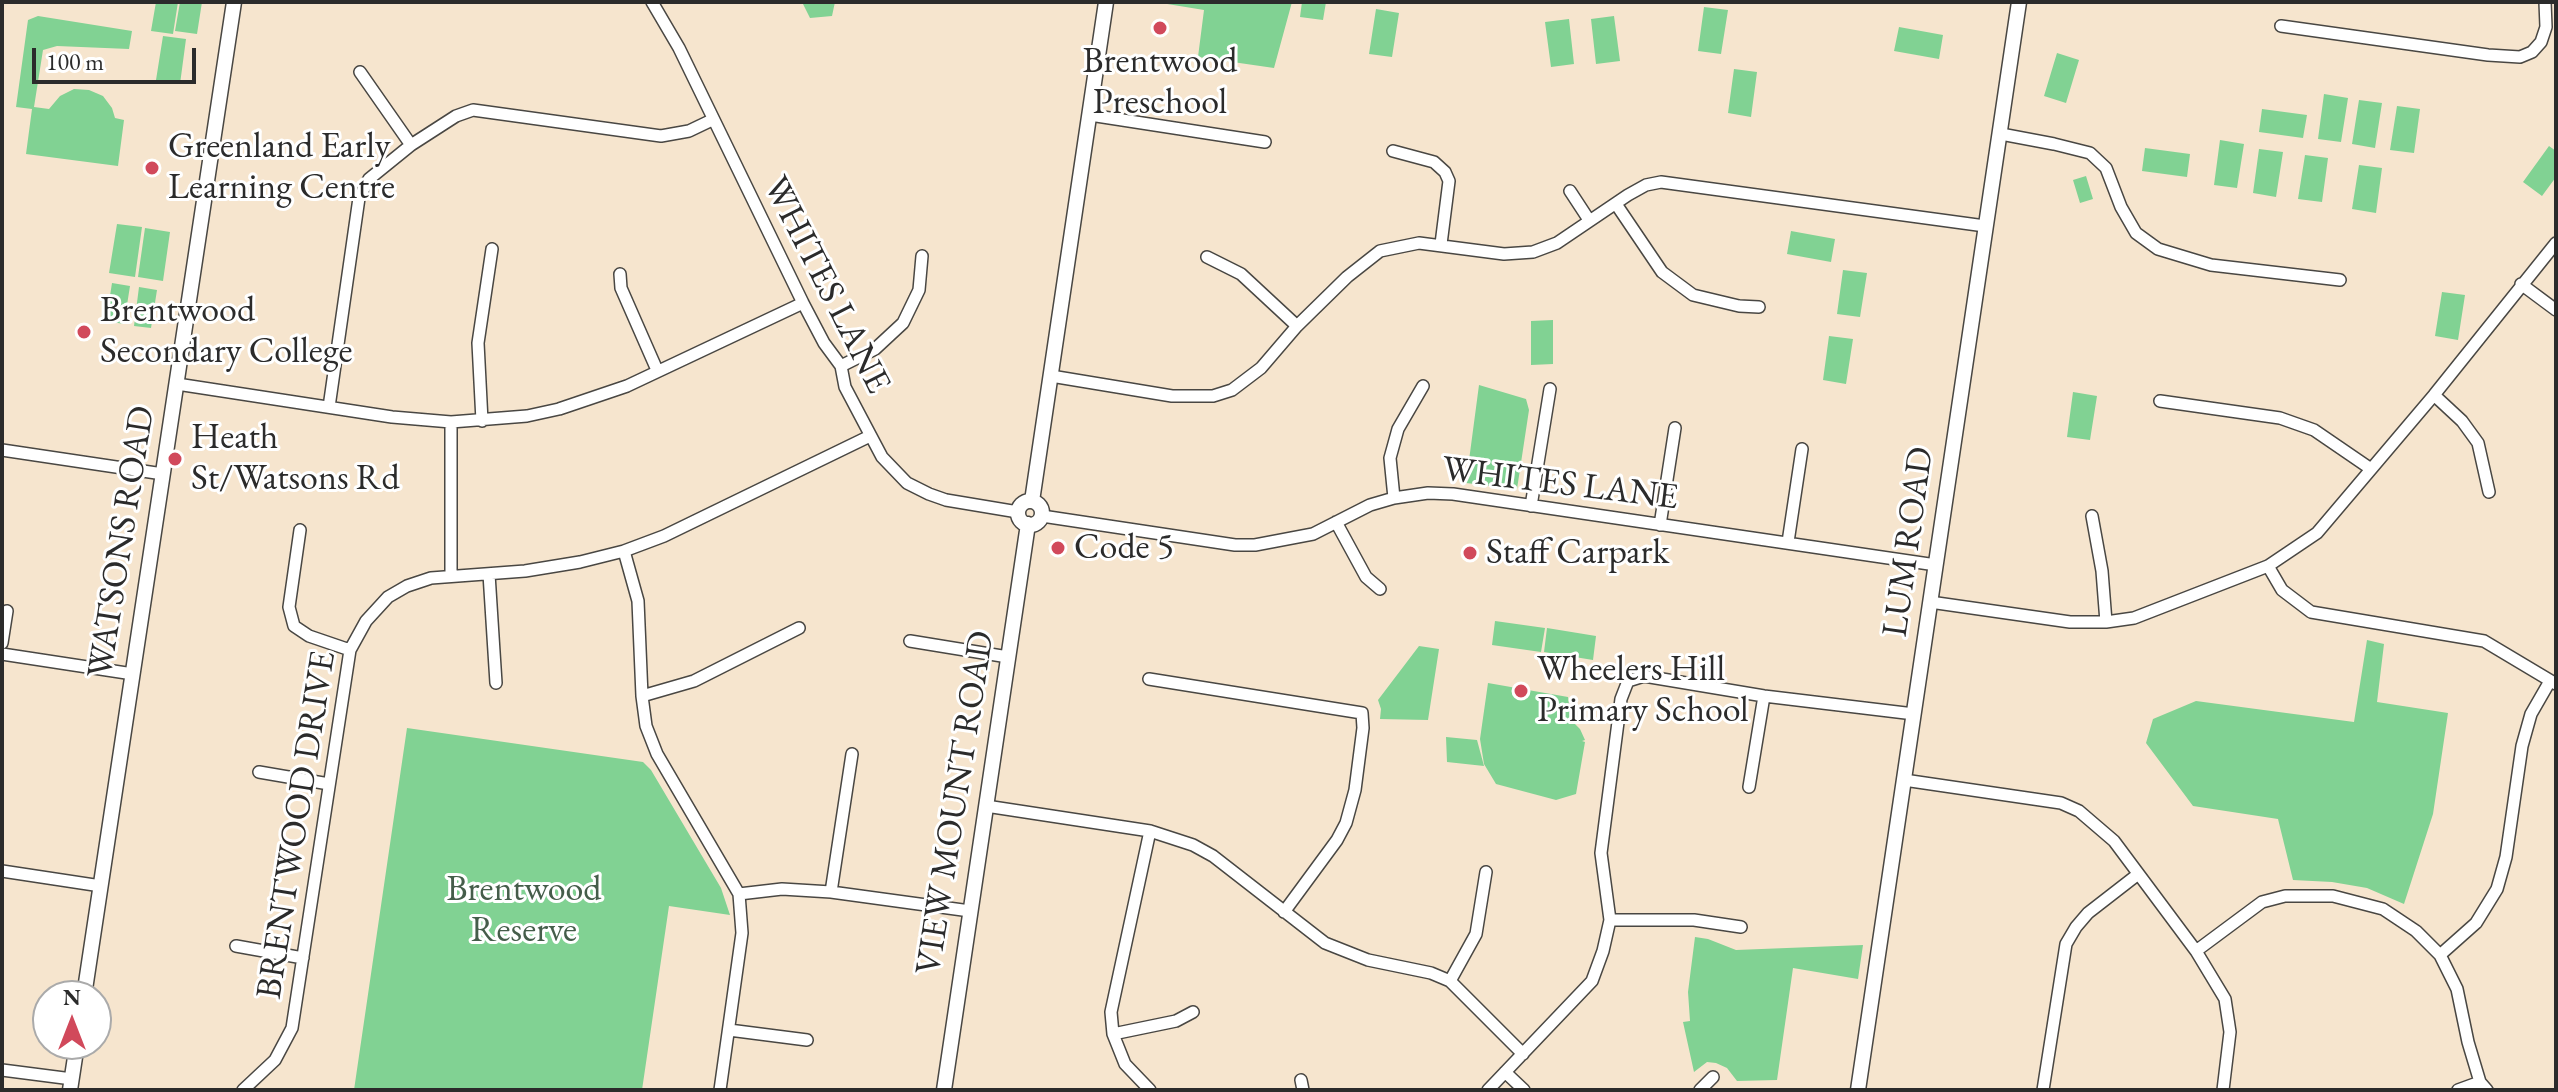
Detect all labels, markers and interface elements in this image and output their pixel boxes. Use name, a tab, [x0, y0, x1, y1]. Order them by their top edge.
marker: Brentwood Preschool	[1151, 19, 1169, 37]
scale bar	[36, 32, 200, 82]
place label: Brentwood Preschool	[1082, 40, 1238, 125]
text: 100 m	[46, 46, 104, 77]
place label: Greenland Early Learning Centre	[168, 125, 395, 210]
marker: Greenland Early Learning Centre	[143, 159, 161, 177]
street label: WHITES LANE	[753, 169, 899, 401]
place label: Brentwood Secondary College	[100, 289, 353, 374]
marker: Brentwood Secondary College	[75, 323, 93, 341]
street label: WATSONS ROAD	[79, 403, 165, 681]
place label: Heath St/Watsons Rd	[191, 416, 400, 501]
street label: LUM ROAD	[1874, 444, 1944, 640]
street label: WHITES LANE	[1440, 448, 1680, 520]
marker: Heath St/Watsons Rd	[166, 450, 184, 468]
place label: Code 5	[1074, 526, 1174, 570]
place label: Staff Carpark	[1486, 531, 1669, 575]
marker: Code 5	[1049, 539, 1067, 557]
marker: Staff Carpark	[1461, 544, 1479, 562]
street label: VIEW MOUNT ROAD	[907, 628, 1005, 978]
street label: BRENTWOOD DRIVE	[248, 648, 346, 1002]
place label: Wheelers Hill Primary School	[1537, 648, 1749, 733]
marker: Wheelers Hill Primary School	[1512, 682, 1530, 700]
park label: Brentwood Reserve	[446, 868, 602, 953]
north arrow	[32, 980, 112, 1060]
text: N	[63, 983, 81, 1012]

